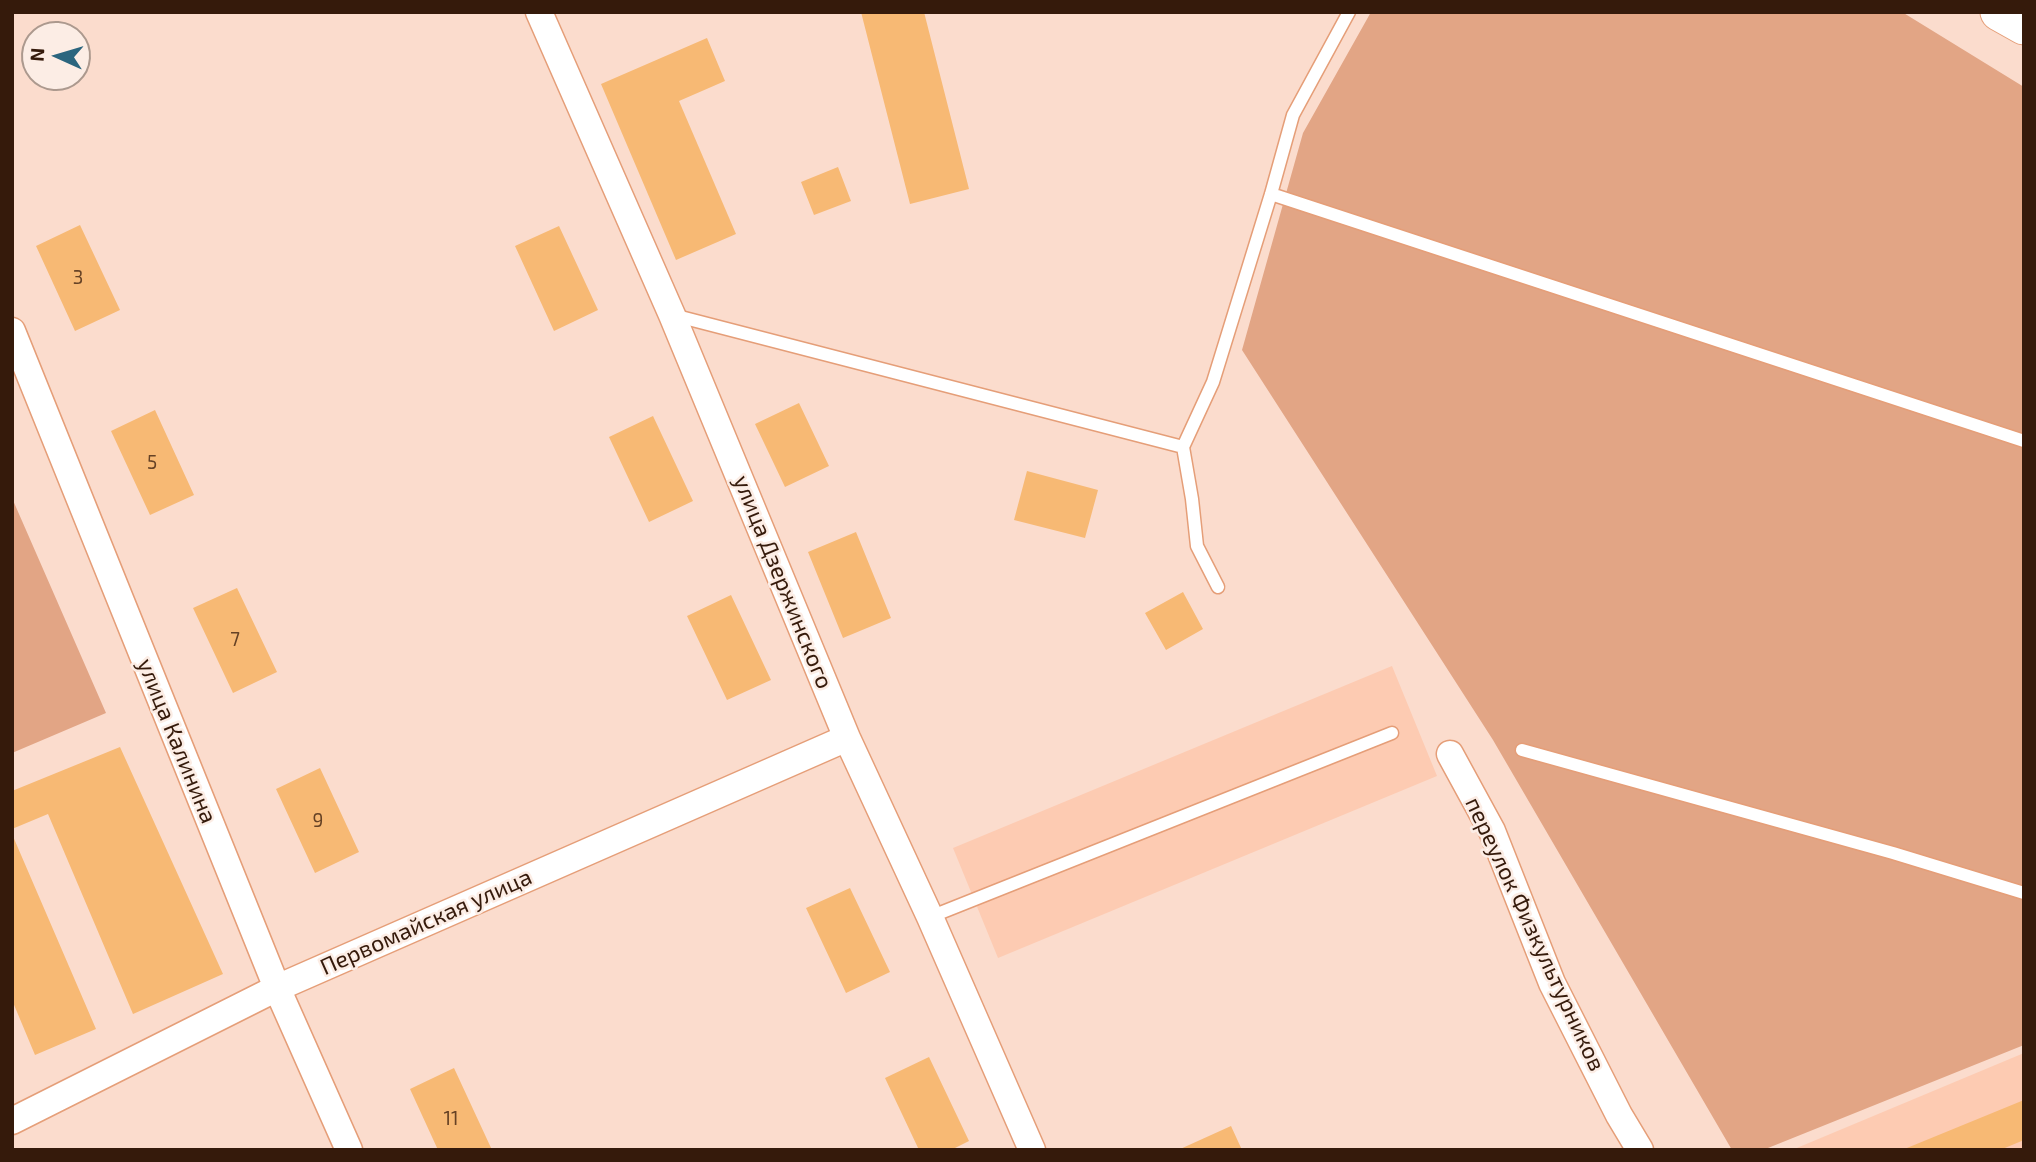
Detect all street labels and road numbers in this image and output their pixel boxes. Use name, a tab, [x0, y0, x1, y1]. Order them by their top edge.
street label: улица Дзержинского	[728, 471, 838, 693]
street label: улица Калинина	[131, 655, 223, 827]
street label: переулок Физкультурников	[1459, 793, 1611, 1075]
street label: Первомайская улица	[316, 863, 536, 981]

